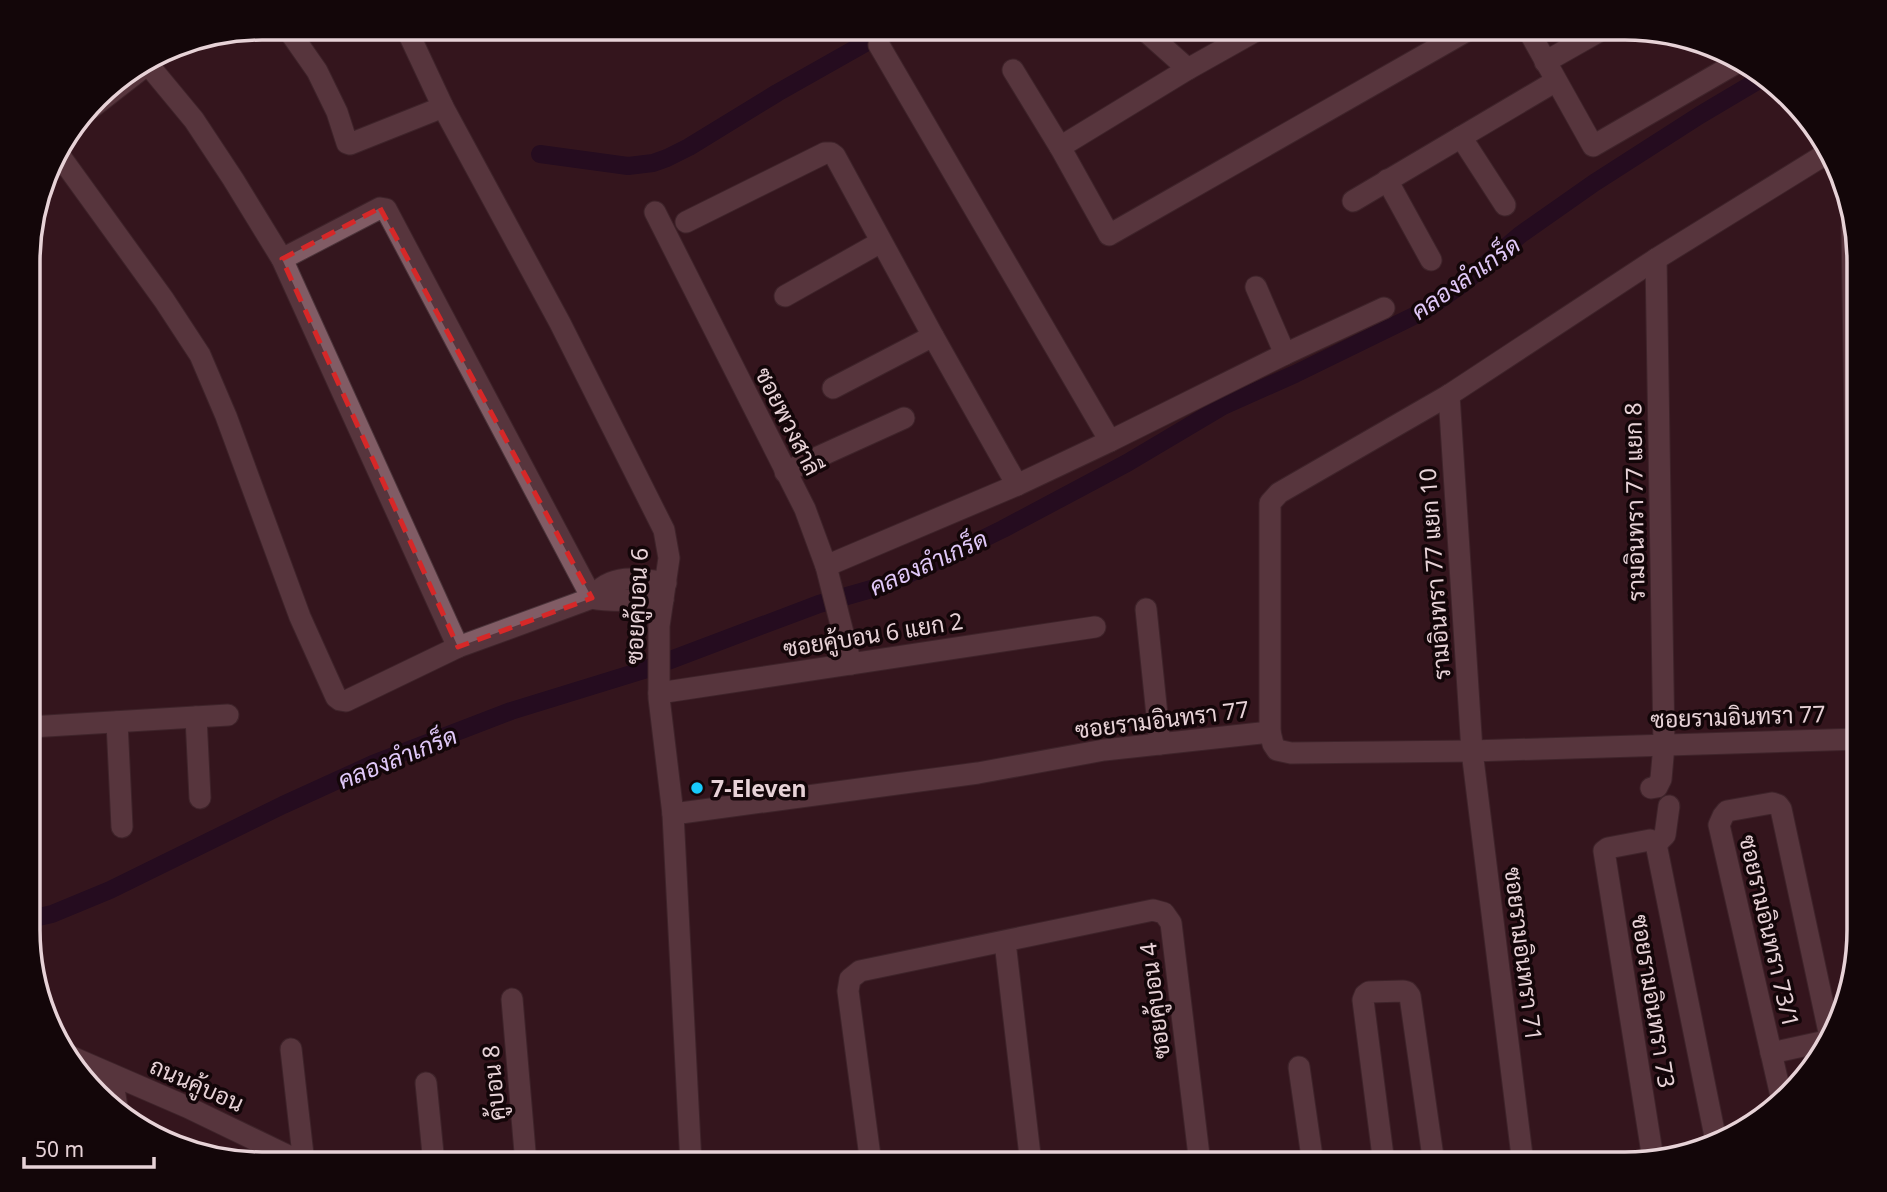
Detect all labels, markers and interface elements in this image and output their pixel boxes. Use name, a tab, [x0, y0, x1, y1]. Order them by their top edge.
water label: คลองลำเกร็ด	[1404, 227, 1526, 327]
street label: ซอยพวงสาลี	[748, 361, 830, 481]
street label: รามอินทรา 77 แยก 8	[1616, 402, 1652, 602]
street label: รามอินทรา 77 แยก 10	[1411, 467, 1457, 681]
water label: คลองลำเกร็ด	[864, 521, 992, 603]
street label: ซอยคู้บอน 6	[617, 547, 657, 665]
street label: ซอยคู้บอน 6 แยก 2	[781, 604, 966, 666]
street label: ซอยรามอินทรา 77	[1073, 692, 1251, 746]
street label: ซอยรามอินทรา 77	[1650, 697, 1826, 735]
water label: คลองลำเกร็ด	[332, 718, 462, 796]
place label: 7-Eleven	[711, 772, 806, 804]
marker: 7-Eleven	[689, 780, 705, 796]
street label: ซอยรามอินทรา 73/1	[1732, 832, 1808, 1030]
street label: ซอยรามอินทรา 71	[1497, 865, 1551, 1043]
street label: ซอยรามอินทรา 73	[1625, 912, 1683, 1090]
street label: ซอยคู้บอน 4	[1131, 941, 1179, 1061]
street label: คู้บอน 8	[474, 1044, 514, 1122]
street label: ถนนคู้บอน	[144, 1049, 249, 1121]
scale bar	[24, 1126, 154, 1170]
text: 50 m	[35, 1135, 84, 1163]

